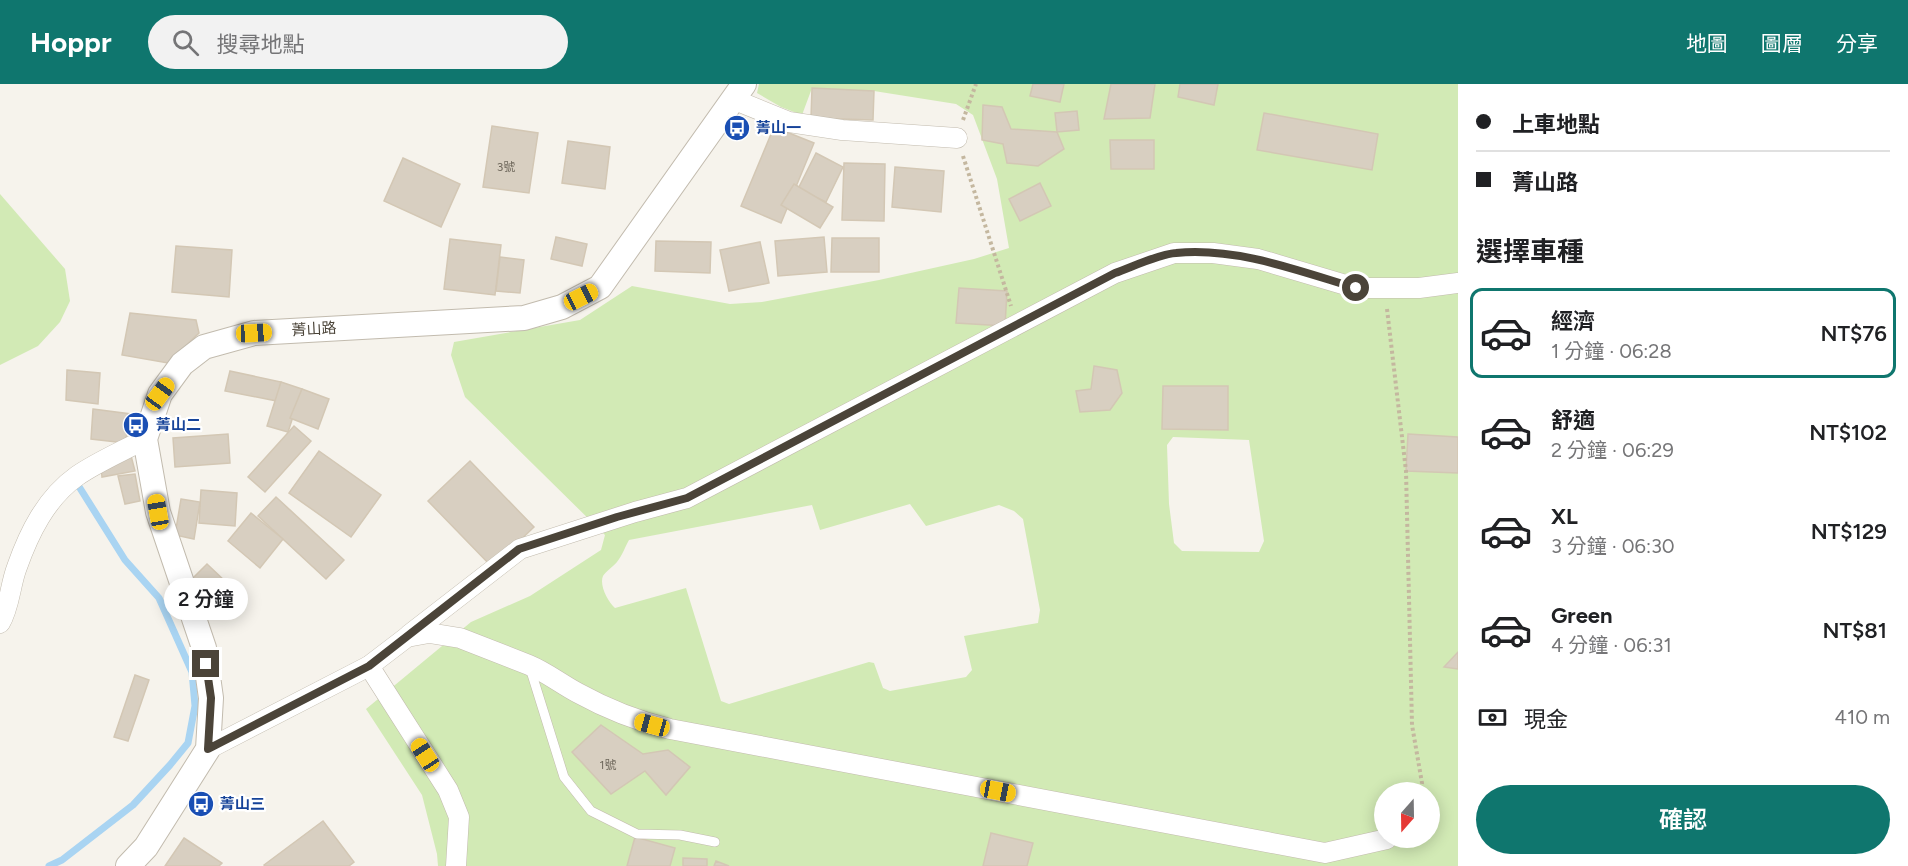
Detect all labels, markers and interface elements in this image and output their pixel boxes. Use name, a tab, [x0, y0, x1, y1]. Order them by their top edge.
search box	[148, 15, 568, 69]
text: Hoppr	[30, 25, 112, 59]
icon: search	[169, 26, 202, 59]
text: 搜尋地點	[217, 31, 305, 58]
text: 地圖	[1686, 31, 1728, 56]
text: 圖層	[1761, 31, 1803, 56]
text: 分享	[1836, 31, 1878, 56]
text: 上車地點	[1512, 111, 1600, 138]
bus stop icon: 菁山一	[722, 113, 752, 143]
place label: 菁山一	[756, 119, 801, 137]
house number: 3號	[497, 160, 515, 174]
text: 菁山路	[1512, 169, 1578, 196]
text: 選擇車種	[1476, 235, 1584, 268]
route start	[1342, 274, 1369, 301]
car	[561, 281, 601, 313]
icon: car	[1479, 306, 1533, 360]
text: 經濟	[1551, 308, 1595, 335]
street label: 菁山路	[291, 319, 337, 339]
text: NT$76	[1820, 320, 1887, 347]
car	[236, 323, 272, 343]
text: 1 分鐘 · 06:28	[1551, 339, 1672, 363]
car	[142, 374, 178, 414]
icon: car	[1479, 405, 1533, 459]
text: 舒適	[1551, 407, 1595, 434]
bus stop icon: 菁山二	[121, 410, 151, 440]
place label: 菁山二	[156, 416, 201, 434]
text: NT$102	[1809, 419, 1887, 446]
text: 2 分鐘 · 06:29	[1551, 438, 1674, 462]
car	[146, 493, 170, 531]
text: XL	[1551, 503, 1578, 530]
icon: car	[1479, 504, 1533, 558]
text: NT$129	[1811, 518, 1887, 545]
text: 3 分鐘 · 06:30	[1551, 534, 1675, 558]
callout: 2 分鐘	[164, 577, 248, 619]
text: 2 分鐘	[178, 587, 234, 611]
text: Green	[1551, 602, 1613, 629]
icon: car	[1479, 603, 1533, 657]
text: NT$81	[1822, 617, 1887, 644]
text: 4 分鐘 · 06:31	[1551, 633, 1672, 657]
route end	[192, 650, 219, 677]
icon: cash	[1476, 701, 1509, 734]
text: 410 m	[1835, 705, 1890, 729]
text: 現金	[1524, 706, 1568, 733]
car	[632, 712, 672, 738]
car	[408, 735, 442, 775]
house number: 1號	[600, 758, 616, 772]
car	[979, 779, 1017, 803]
north arrow	[1374, 782, 1440, 848]
map controls	[1374, 782, 1440, 848]
button: 確認	[1476, 785, 1890, 854]
bus stop icon: 菁山三	[186, 789, 216, 819]
place label: 菁山三	[220, 795, 265, 813]

